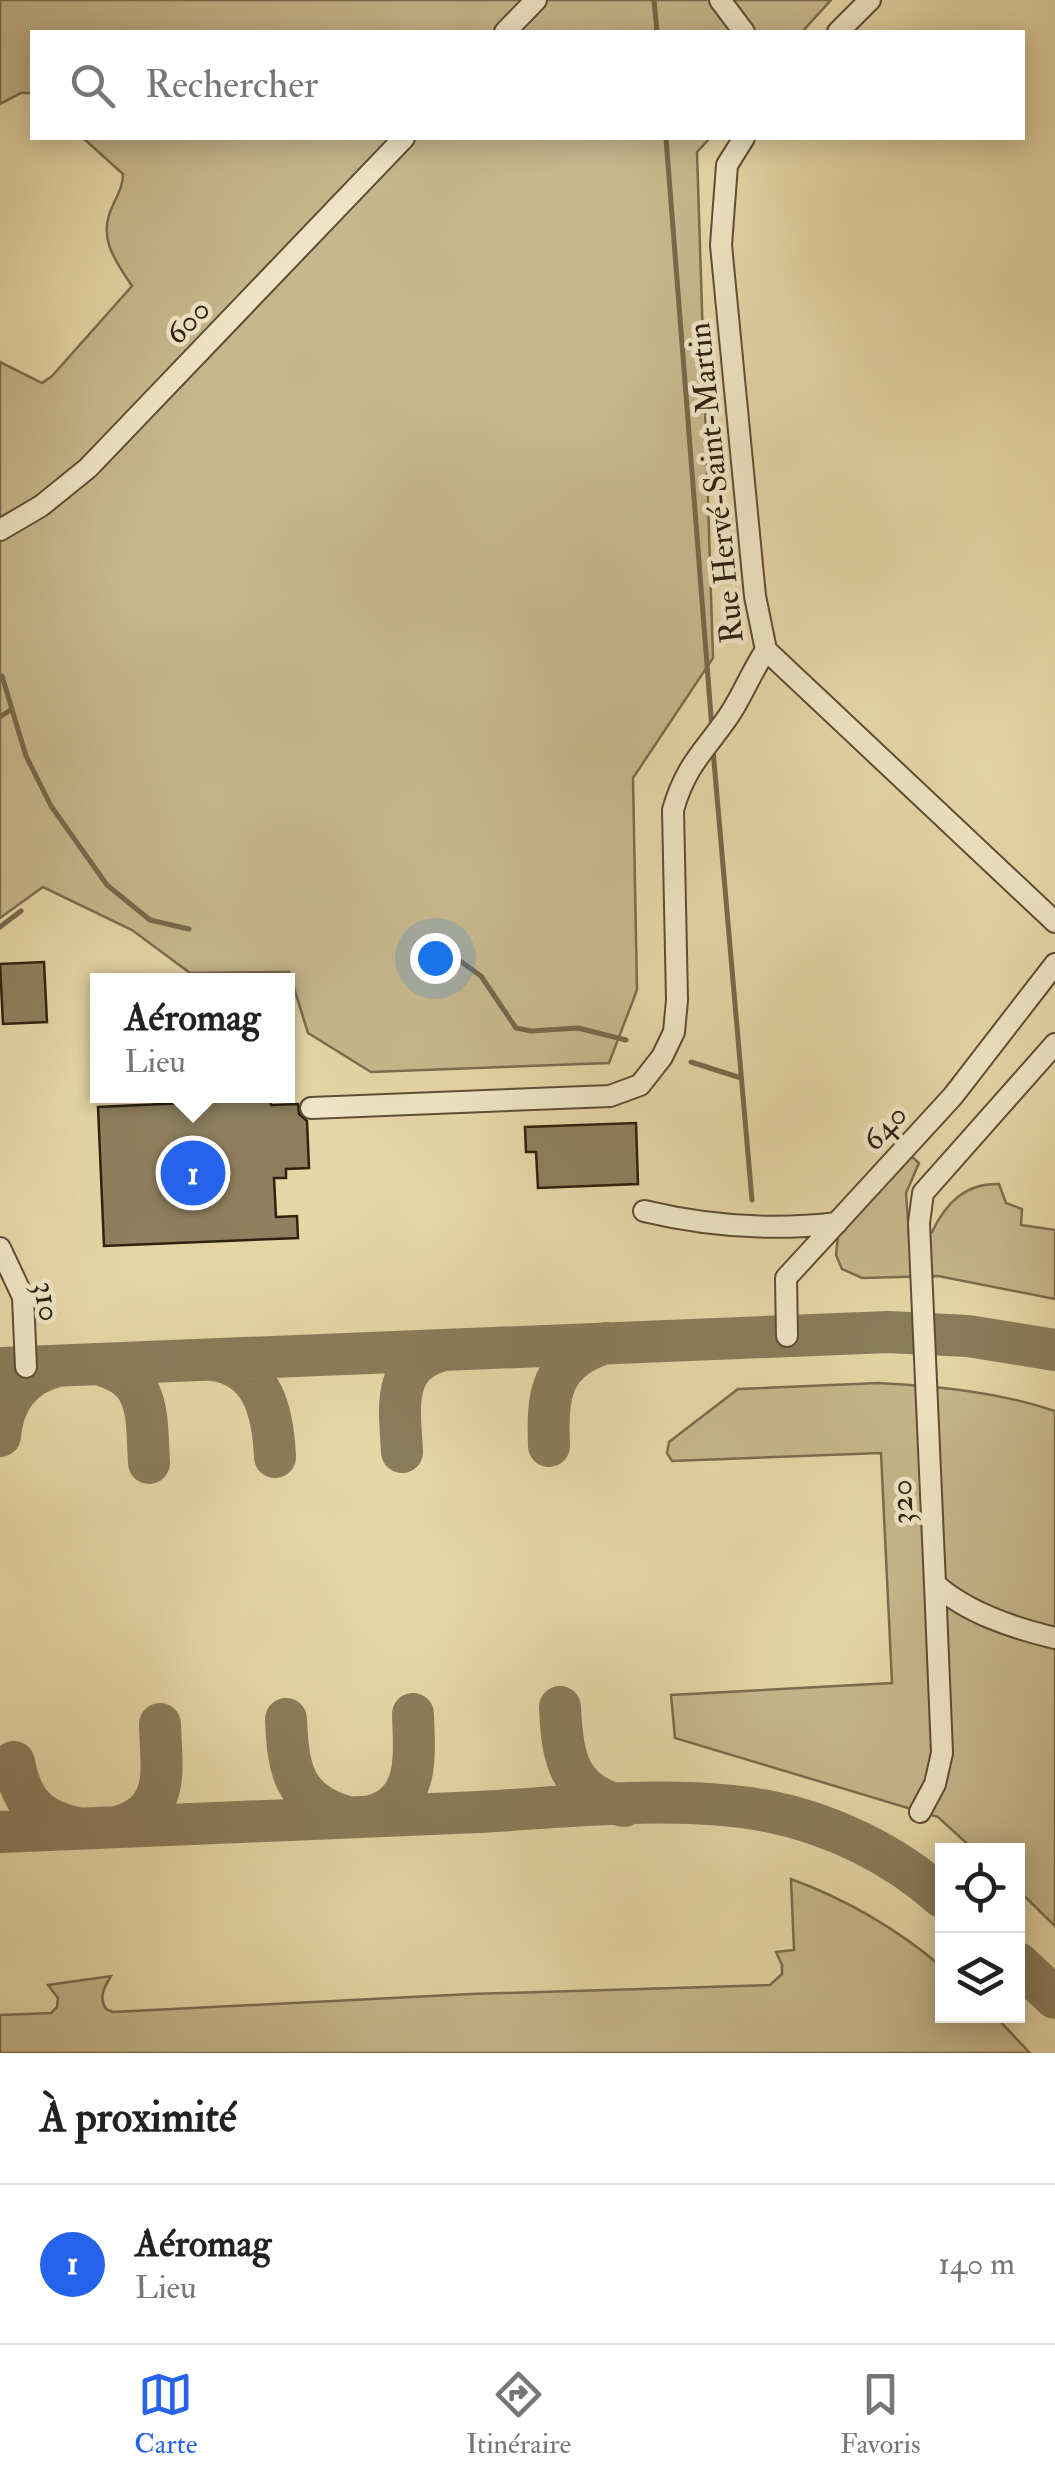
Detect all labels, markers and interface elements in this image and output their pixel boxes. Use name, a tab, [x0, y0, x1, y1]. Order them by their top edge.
search box	[30, 30, 1025, 140]
icon: search	[65, 58, 120, 113]
text: Rechercher	[145, 61, 318, 109]
street label: 600	[156, 290, 219, 353]
street label: Rue Hervé-Saint-Martin	[679, 321, 753, 645]
your location	[410, 933, 461, 984]
popup	[90, 973, 295, 1103]
text: Aéromag	[124, 994, 261, 1042]
text: Lieu	[124, 1042, 186, 1082]
street label: 640	[853, 1096, 916, 1160]
pin: 1	[160, 1136, 226, 1210]
street label: 310	[24, 1278, 70, 1324]
street label: 320	[881, 1479, 923, 1525]
map controls	[935, 1843, 1025, 2023]
button: locate	[935, 1843, 1025, 1933]
button: layers	[935, 1933, 1025, 2023]
text: À proximité	[40, 2092, 236, 2144]
text: Aéromag	[135, 2220, 271, 2268]
text: 1	[67, 2244, 78, 2284]
text: 140 m	[938, 2244, 1015, 2284]
text: Lieu	[135, 2268, 197, 2308]
tab: Carte	[134, 2367, 197, 2462]
tab: Itinéraire	[466, 2367, 571, 2462]
tab: Favoris	[840, 2367, 921, 2462]

